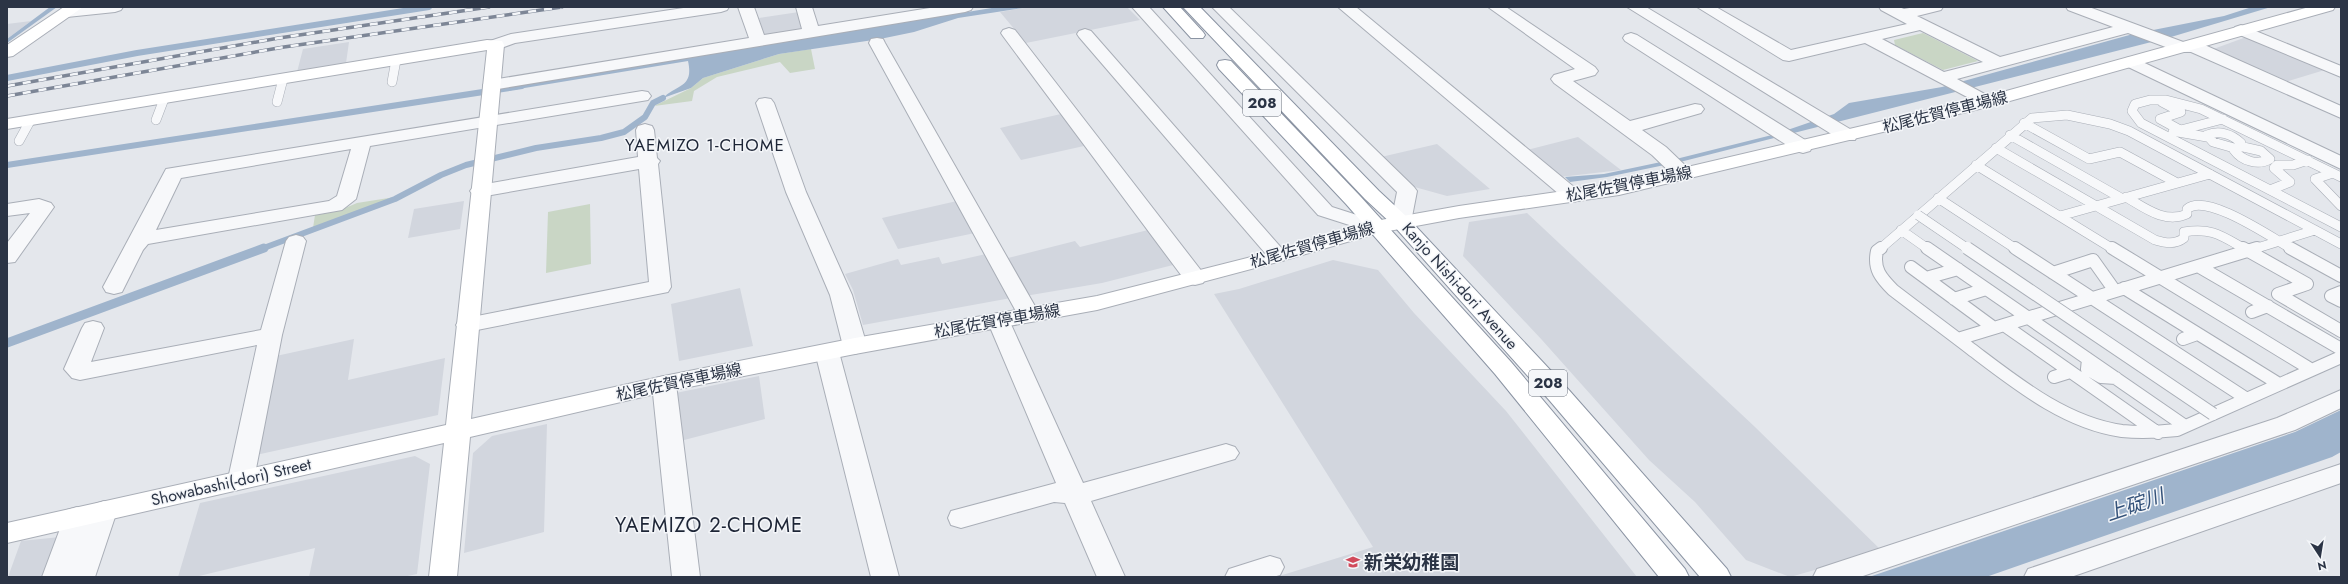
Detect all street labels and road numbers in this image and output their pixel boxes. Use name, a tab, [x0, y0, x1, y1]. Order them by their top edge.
street label: 松尾佐賀停車場線	[1880, 85, 2010, 139]
road number: 208	[1243, 90, 1281, 116]
street label: 松尾佐賀停車場線	[1564, 160, 1694, 208]
street label: 松尾佐賀停車場線	[1247, 216, 1377, 274]
street label: Kanjo Nishi-dori Avenue	[1397, 217, 1523, 355]
street label: 松尾佐賀停車場線	[932, 299, 1062, 343]
street label: 松尾佐賀停車場線	[614, 357, 744, 407]
road number: 208	[1529, 370, 1567, 396]
street label: Showabashi(-dori) Street	[149, 452, 314, 512]

